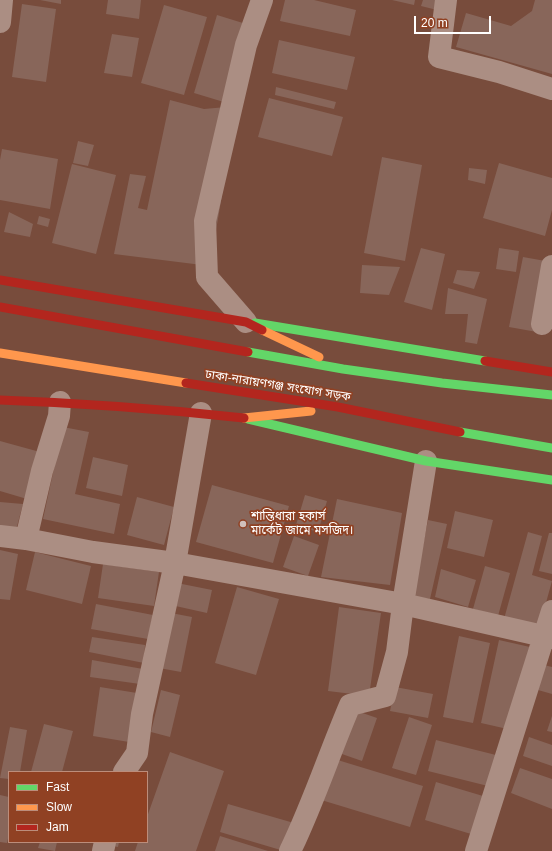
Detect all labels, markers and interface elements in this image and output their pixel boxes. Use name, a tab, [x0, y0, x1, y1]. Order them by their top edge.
scale bar	[416, 8, 493, 34]
text: 20 m	[421, 16, 448, 30]
street label: ঢাকা-নারায়ণগঞ্জ সংযোগ সড়ক	[204, 367, 352, 405]
place label: শান্তিধারা হকার্স মার্কেট জামে মসজিদ।	[251, 510, 354, 538]
marker: শান্তিধারা হকার্স মার্কেট জামে মসজিদ।	[238, 519, 248, 529]
legend	[8, 771, 148, 843]
text: Fast	[46, 780, 69, 794]
text: Slow	[46, 800, 72, 814]
text: Jam	[46, 820, 69, 834]

